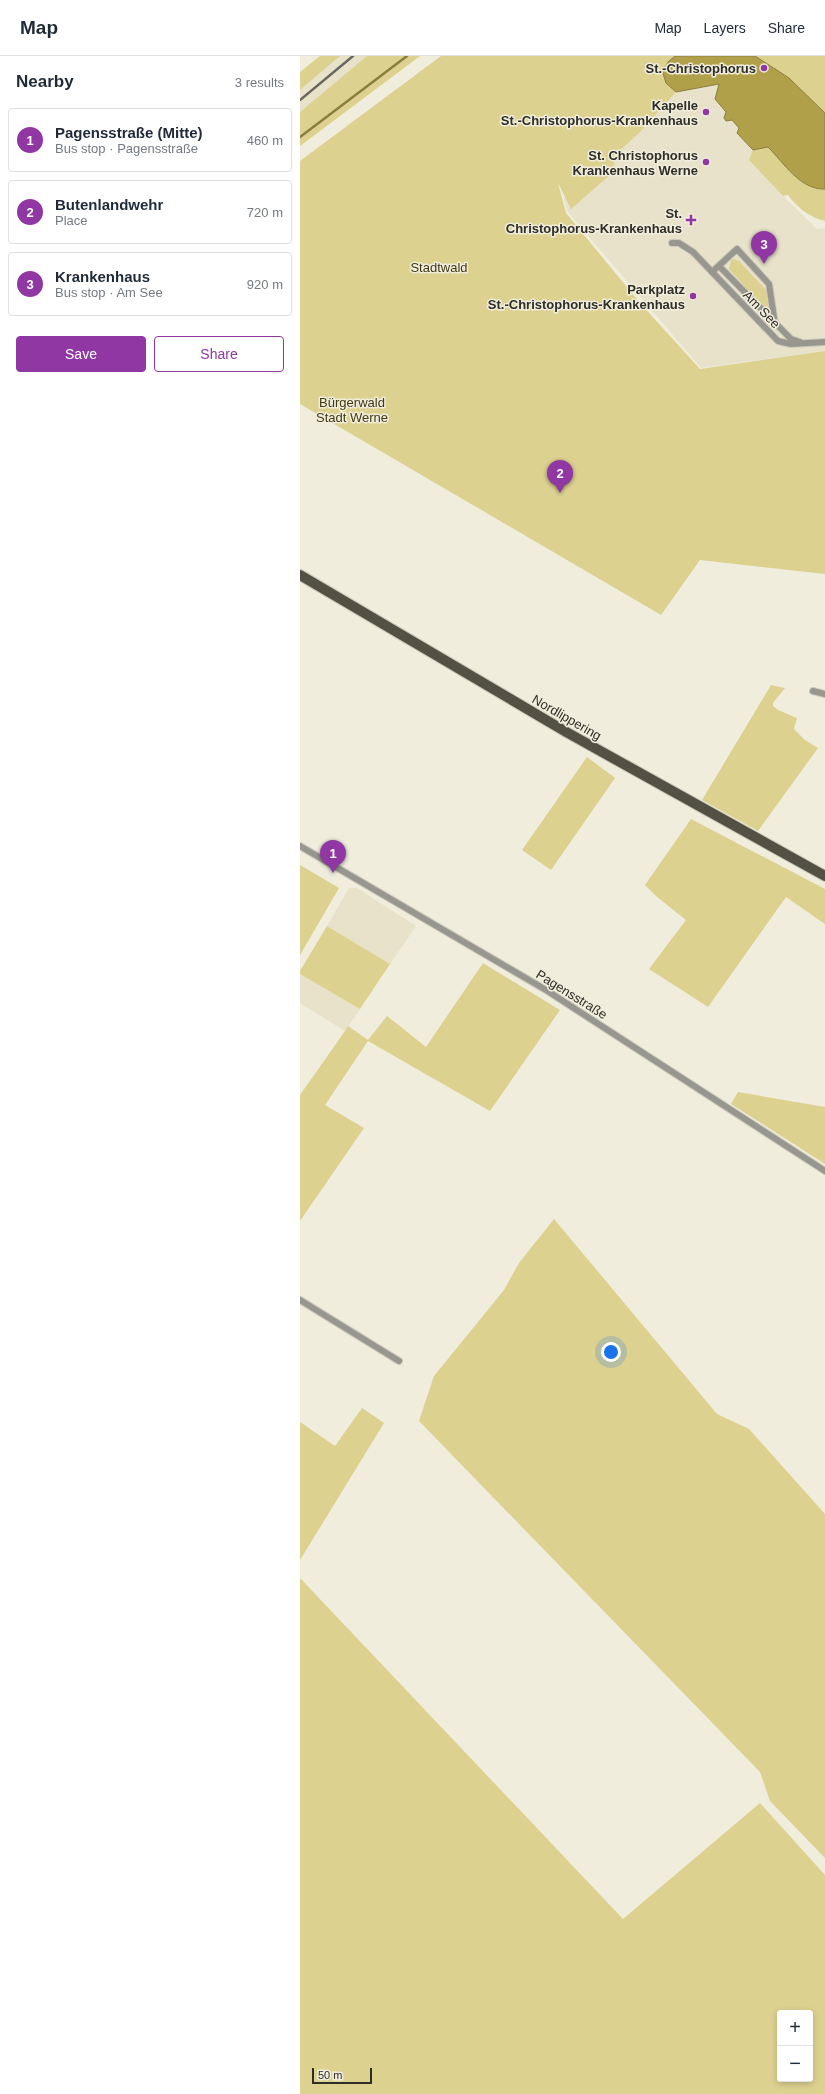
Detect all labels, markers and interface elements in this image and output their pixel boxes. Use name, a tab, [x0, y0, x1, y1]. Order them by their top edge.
text: Map	[20, 17, 58, 38]
text: Map	[654, 20, 682, 36]
text: Layers	[704, 20, 746, 36]
text: Share	[768, 20, 805, 36]
place label: St.-Christophorus	[646, 61, 756, 76]
marker: St.-Christophorus	[759, 63, 769, 73]
text: Nearby	[16, 72, 74, 91]
text: 3 results	[235, 75, 284, 90]
place label: Kapelle St.-Christophorus-Krankenhaus	[501, 98, 698, 128]
marker: Kapelle St.-Christophorus-Krankenhaus	[701, 107, 711, 117]
text: Pagensstraße (Mitte)	[55, 124, 203, 141]
text: 1	[26, 133, 34, 148]
text: 460 m	[247, 133, 283, 148]
text: Bus stop · Pagensstraße	[55, 141, 198, 156]
place label: St. Christophorus Krankenhaus Werne	[573, 148, 698, 178]
marker: St. Christophorus Krankenhaus Werne	[701, 157, 711, 167]
text: Butenlandwehr	[55, 196, 163, 213]
text: 2	[26, 205, 34, 220]
text: 720 m	[247, 205, 283, 220]
place label: St. Christophorus-Krankenhaus	[506, 206, 682, 236]
text: Place	[55, 213, 88, 228]
marker: St. Christophorus-Krankenhaus	[685, 214, 697, 226]
pin: 3	[751, 231, 777, 264]
park label: Stadtwald	[410, 260, 468, 275]
text: Krankenhaus	[55, 268, 150, 285]
text: 3	[26, 277, 34, 292]
text: 920 m	[247, 277, 283, 292]
place label: Parkplatz St.-Christophorus-Krankenhaus	[488, 282, 685, 312]
text: Bus stop · Am See	[55, 285, 163, 300]
street label: Am See	[740, 288, 783, 331]
marker: Parkplatz St.-Christophorus-Krankenhaus	[688, 291, 698, 301]
button: Save	[16, 336, 146, 372]
button: Share	[154, 336, 284, 372]
park label: Bürgerwald Stadt Werne	[316, 395, 388, 425]
pin: 2	[547, 460, 573, 493]
street label: Nordlippering	[530, 692, 604, 743]
pin: 1	[320, 840, 346, 873]
street label: Pagensstraße	[533, 967, 610, 1022]
your location	[601, 1342, 621, 1362]
map controls	[777, 2010, 813, 2082]
button: +	[777, 2010, 813, 2046]
button: −	[777, 2046, 813, 2082]
scale bar	[312, 2066, 372, 2085]
text: 50 m	[318, 2069, 342, 2081]

